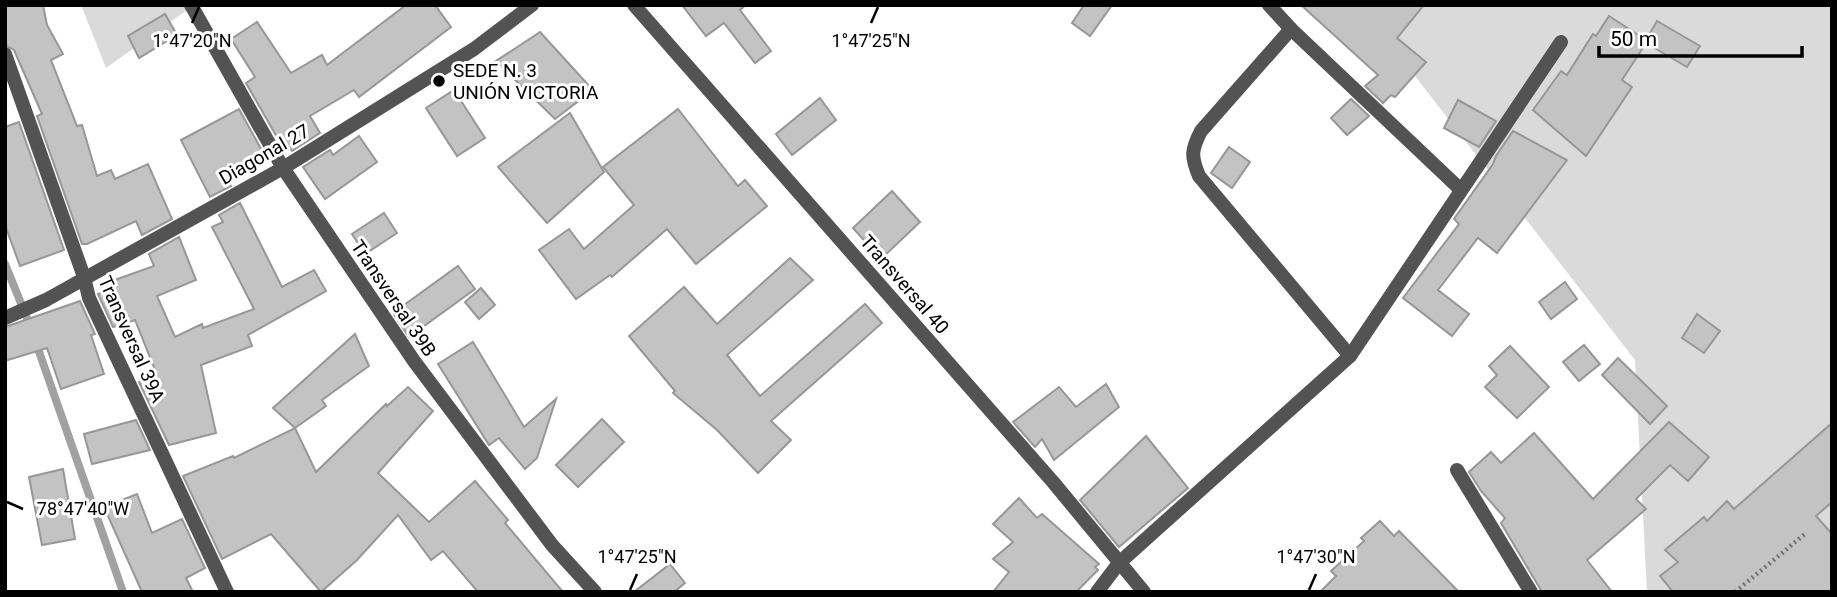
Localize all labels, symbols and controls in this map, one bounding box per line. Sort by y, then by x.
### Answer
scale bar [1599,14,1802,58]
text: 50 m [1610,27,1657,51]
text: 1°47'20"N [152,30,232,51]
text: 1°47'25"N [831,30,911,51]
place label: SEDE N. 3 UNIÓN VICTORIA [453,59,599,104]
marker: SEDE N. 3 UNIÓN VICTORIA [431,73,447,89]
street label: Diagonal 27 [215,119,313,190]
street label: Transversal 40 [855,230,954,339]
street label: Transversal 39B [346,236,441,361]
street label: Transversal 39A [93,272,170,407]
text: 78°47'40"W [37,498,129,519]
text: 1°47'25"N [597,546,677,567]
text: 1°47'30"N [1276,546,1356,567]

